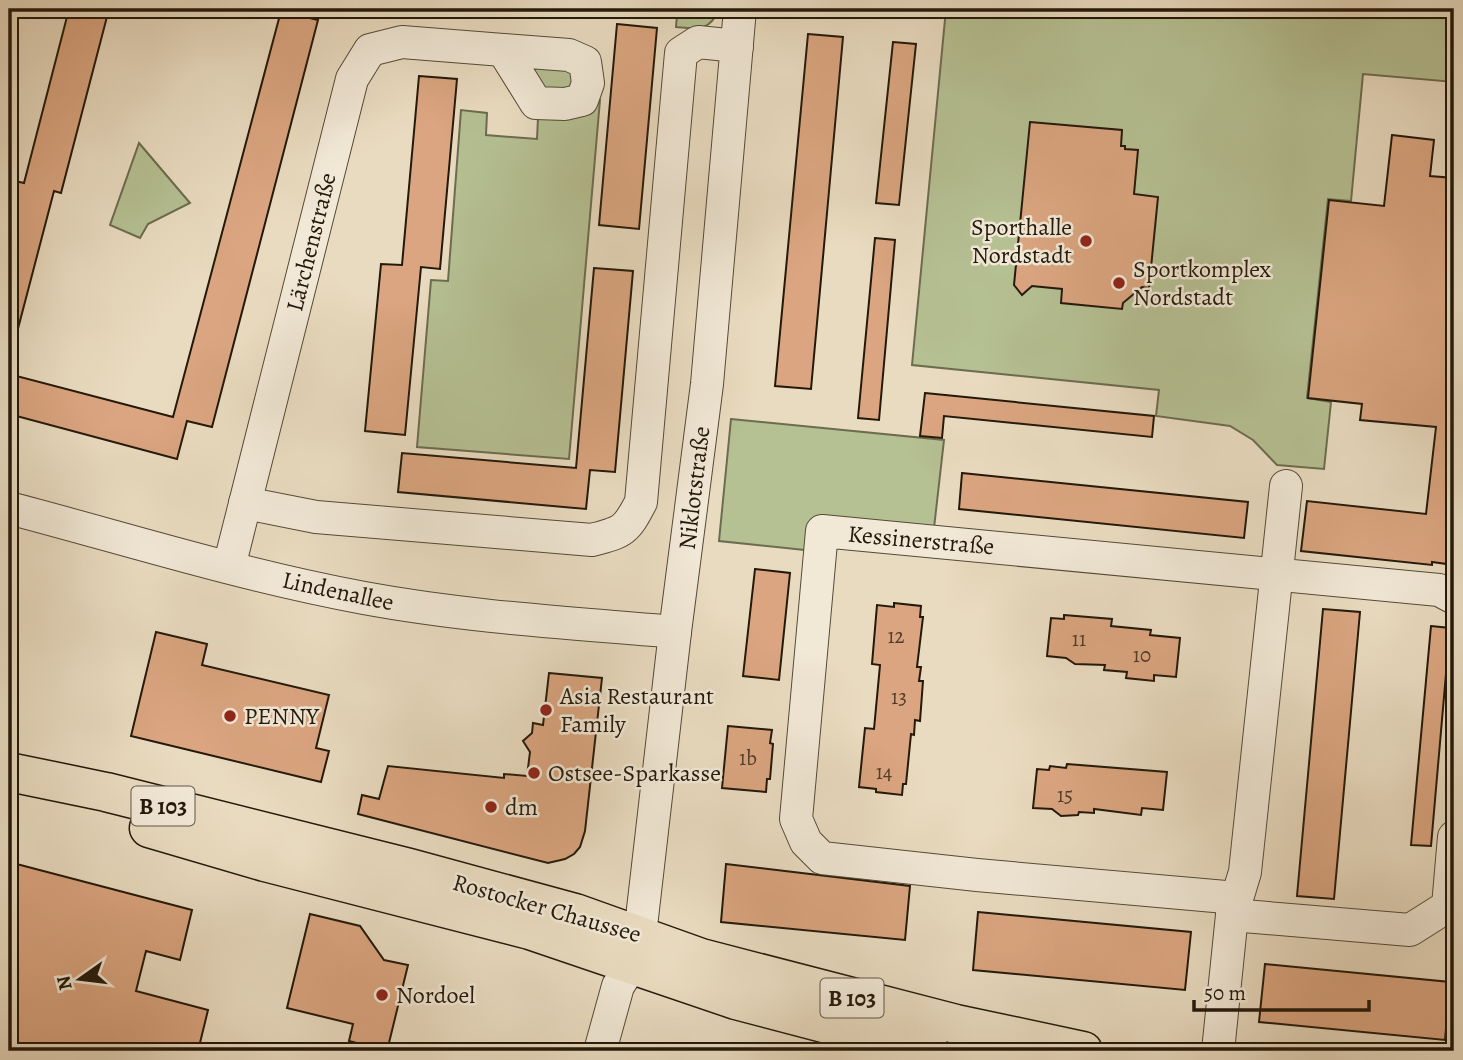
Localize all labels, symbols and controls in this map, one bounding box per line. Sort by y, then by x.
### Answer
street label: Lärchenstraße [278,169,344,315]
place label: Sporthalle Nordstadt [971,211,1072,271]
marker: Sporthalle Nordstadt [1078,233,1094,249]
place label: Sportkomplex Nordstadt [1133,253,1272,313]
marker: Sportkomplex Nordstadt [1111,275,1127,291]
street label: Niklotstraße [671,424,717,552]
street label: Kessinerstraße [846,518,996,562]
street label: Lindenallee [279,564,397,618]
house number: 12 [887,622,905,650]
house number: 11 [1072,625,1086,653]
house number: 10 [1133,641,1151,669]
place label: Asia Restaurant Family [559,680,714,740]
house number: 13 [891,683,907,711]
place label: PENNY [244,700,320,732]
marker: Asia Restaurant Family [538,702,554,718]
marker: PENNY [222,708,238,724]
house number: 1b [739,744,757,772]
place label: Ostsee-Sparkasse [548,757,721,789]
house number: 14 [876,758,892,786]
marker: Ostsee-Sparkasse [526,765,542,781]
house number: 15 [1057,781,1073,809]
road number: B 103 [132,786,194,826]
place label: dm [505,791,538,823]
marker: dm [483,799,499,815]
street label: Rostocker Chaussee [449,866,645,950]
north arrow [46,944,116,1014]
scale bar [1194,969,1368,1013]
text: N [50,973,79,993]
place label: Nordoel [396,979,475,1011]
road number: B 103 [820,979,884,1018]
text: 50 m [1204,979,1246,1007]
marker: Nordoel [374,987,390,1003]

